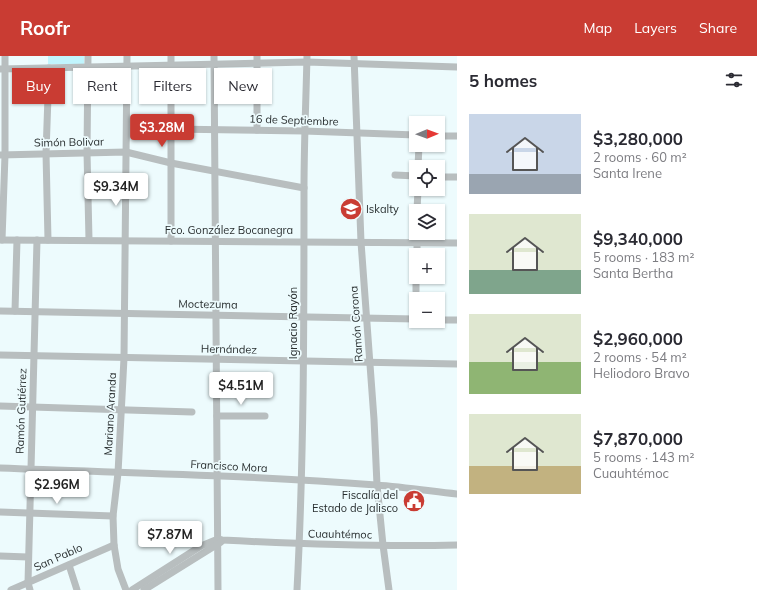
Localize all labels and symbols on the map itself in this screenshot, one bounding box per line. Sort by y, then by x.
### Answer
street label: 16 de Septiembre [249,111,339,129]
pin: $3.28M [129,114,195,148]
north arrow [409,116,445,152]
street label: Simón Bolivar [34,134,104,150]
pin: $9.34M [83,173,149,207]
school or university icon: Iskalty [338,196,364,222]
place label: Iskalty [366,202,399,216]
street label: Fco. González Bocanegra [165,223,293,237]
street label: Ramón Corona [346,286,366,362]
street label: Ignacio Rayón [286,287,300,359]
street label: Moctezuma [178,296,238,312]
street label: Hernández [201,342,257,356]
street label: Ramón Gutiérrez [13,368,30,454]
street label: Mariano Aranda [101,372,119,456]
pin: $4.51M [208,372,274,406]
street label: Francisco Mora [190,457,268,475]
pin: $2.96M [24,471,90,505]
place label: Fiscalía del Estado de Jalisco [312,488,398,515]
public building icon: Fiscalía del Estado de Jalisco [401,488,427,514]
pin: $7.87M [137,521,203,555]
street label: Cuauhtémoc [308,526,373,542]
street label: San Pablo [32,540,84,574]

